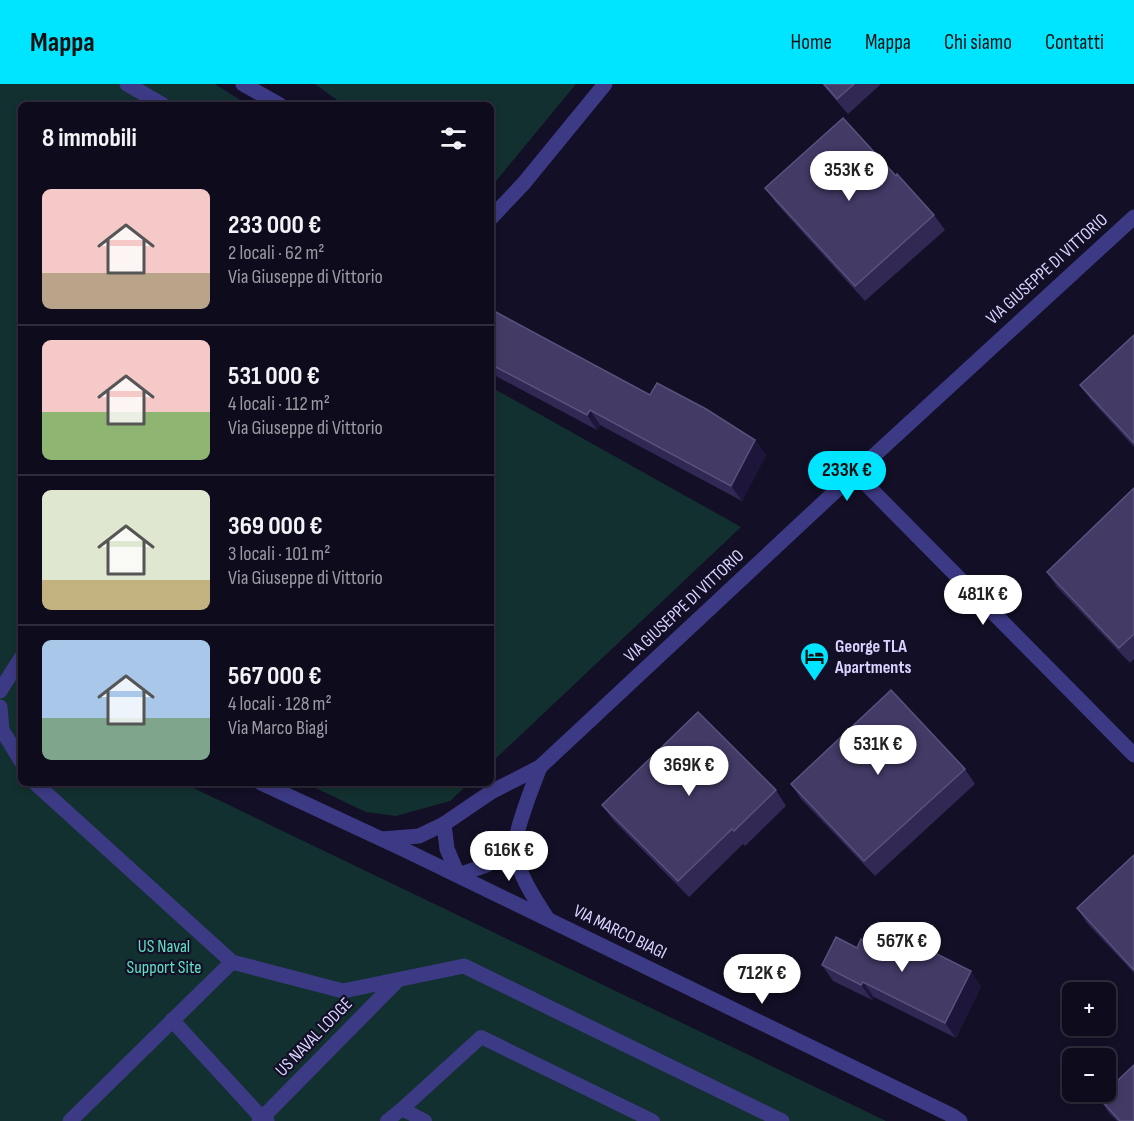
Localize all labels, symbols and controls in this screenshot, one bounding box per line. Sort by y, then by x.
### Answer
text: Mappa [30,26,95,59]
text: Home [791,30,832,55]
text: Mappa [865,30,911,55]
text: Chi siamo [944,30,1012,55]
text: Contatti [1045,30,1104,55]
icon: filters [437,122,470,155]
text: 8 immobili [42,123,137,154]
pin: 353K € [800,151,898,202]
text: 353K € [824,158,874,182]
street label: VIA GIUSEPPE DI VITTORIO [982,209,1112,329]
text: 233 000 € [228,210,321,241]
icon: home [90,213,162,285]
text: 2 locali · 62 m² [228,241,325,265]
text: Via Giuseppe di Vittorio [228,265,383,289]
text: 531 000 € [228,361,320,392]
icon: home [90,364,162,436]
text: 4 locali · 112 m² [228,392,330,416]
text: Via Giuseppe di Vittorio [228,416,383,440]
pin: 233K € [798,451,896,502]
text: 233K € [822,458,872,482]
text: 369 000 € [228,511,323,542]
icon: home [90,514,162,586]
text: 3 locali · 101 m² [228,542,330,566]
street label: VIA GIUSEPPE DI VITTORIO [620,545,748,667]
text: Via Giuseppe di Vittorio [228,566,383,590]
pin: 481K € [934,575,1032,626]
text: 481K € [958,582,1008,606]
place label: George TLA Apartments [834,636,911,678]
hotel icon: George TLA Apartments [798,640,830,682]
text: 567 000 € [228,661,322,692]
icon: home [90,664,162,736]
text: 4 locali · 128 m² [228,692,332,716]
text: Via Marco Biagi [228,716,328,740]
pin: 531K € [829,725,927,776]
text: 531K € [854,732,903,756]
pin: 369K € [640,746,738,797]
text: 369K € [664,753,714,777]
pin: 616K € [460,831,558,882]
text: 616K € [484,838,534,862]
street label: VIA MARCO BIAGI [570,900,670,964]
pin: 567K € [853,922,951,973]
text: 567K € [877,929,927,953]
park label: US Naval Support Site [127,936,201,978]
pin: 712K € [713,954,811,1005]
text: 712K € [738,961,786,985]
map controls [1062,982,1116,1102]
button: + [1062,982,1116,1036]
street label: US NAVAL LODGE [271,993,357,1081]
button: − [1062,1048,1116,1102]

